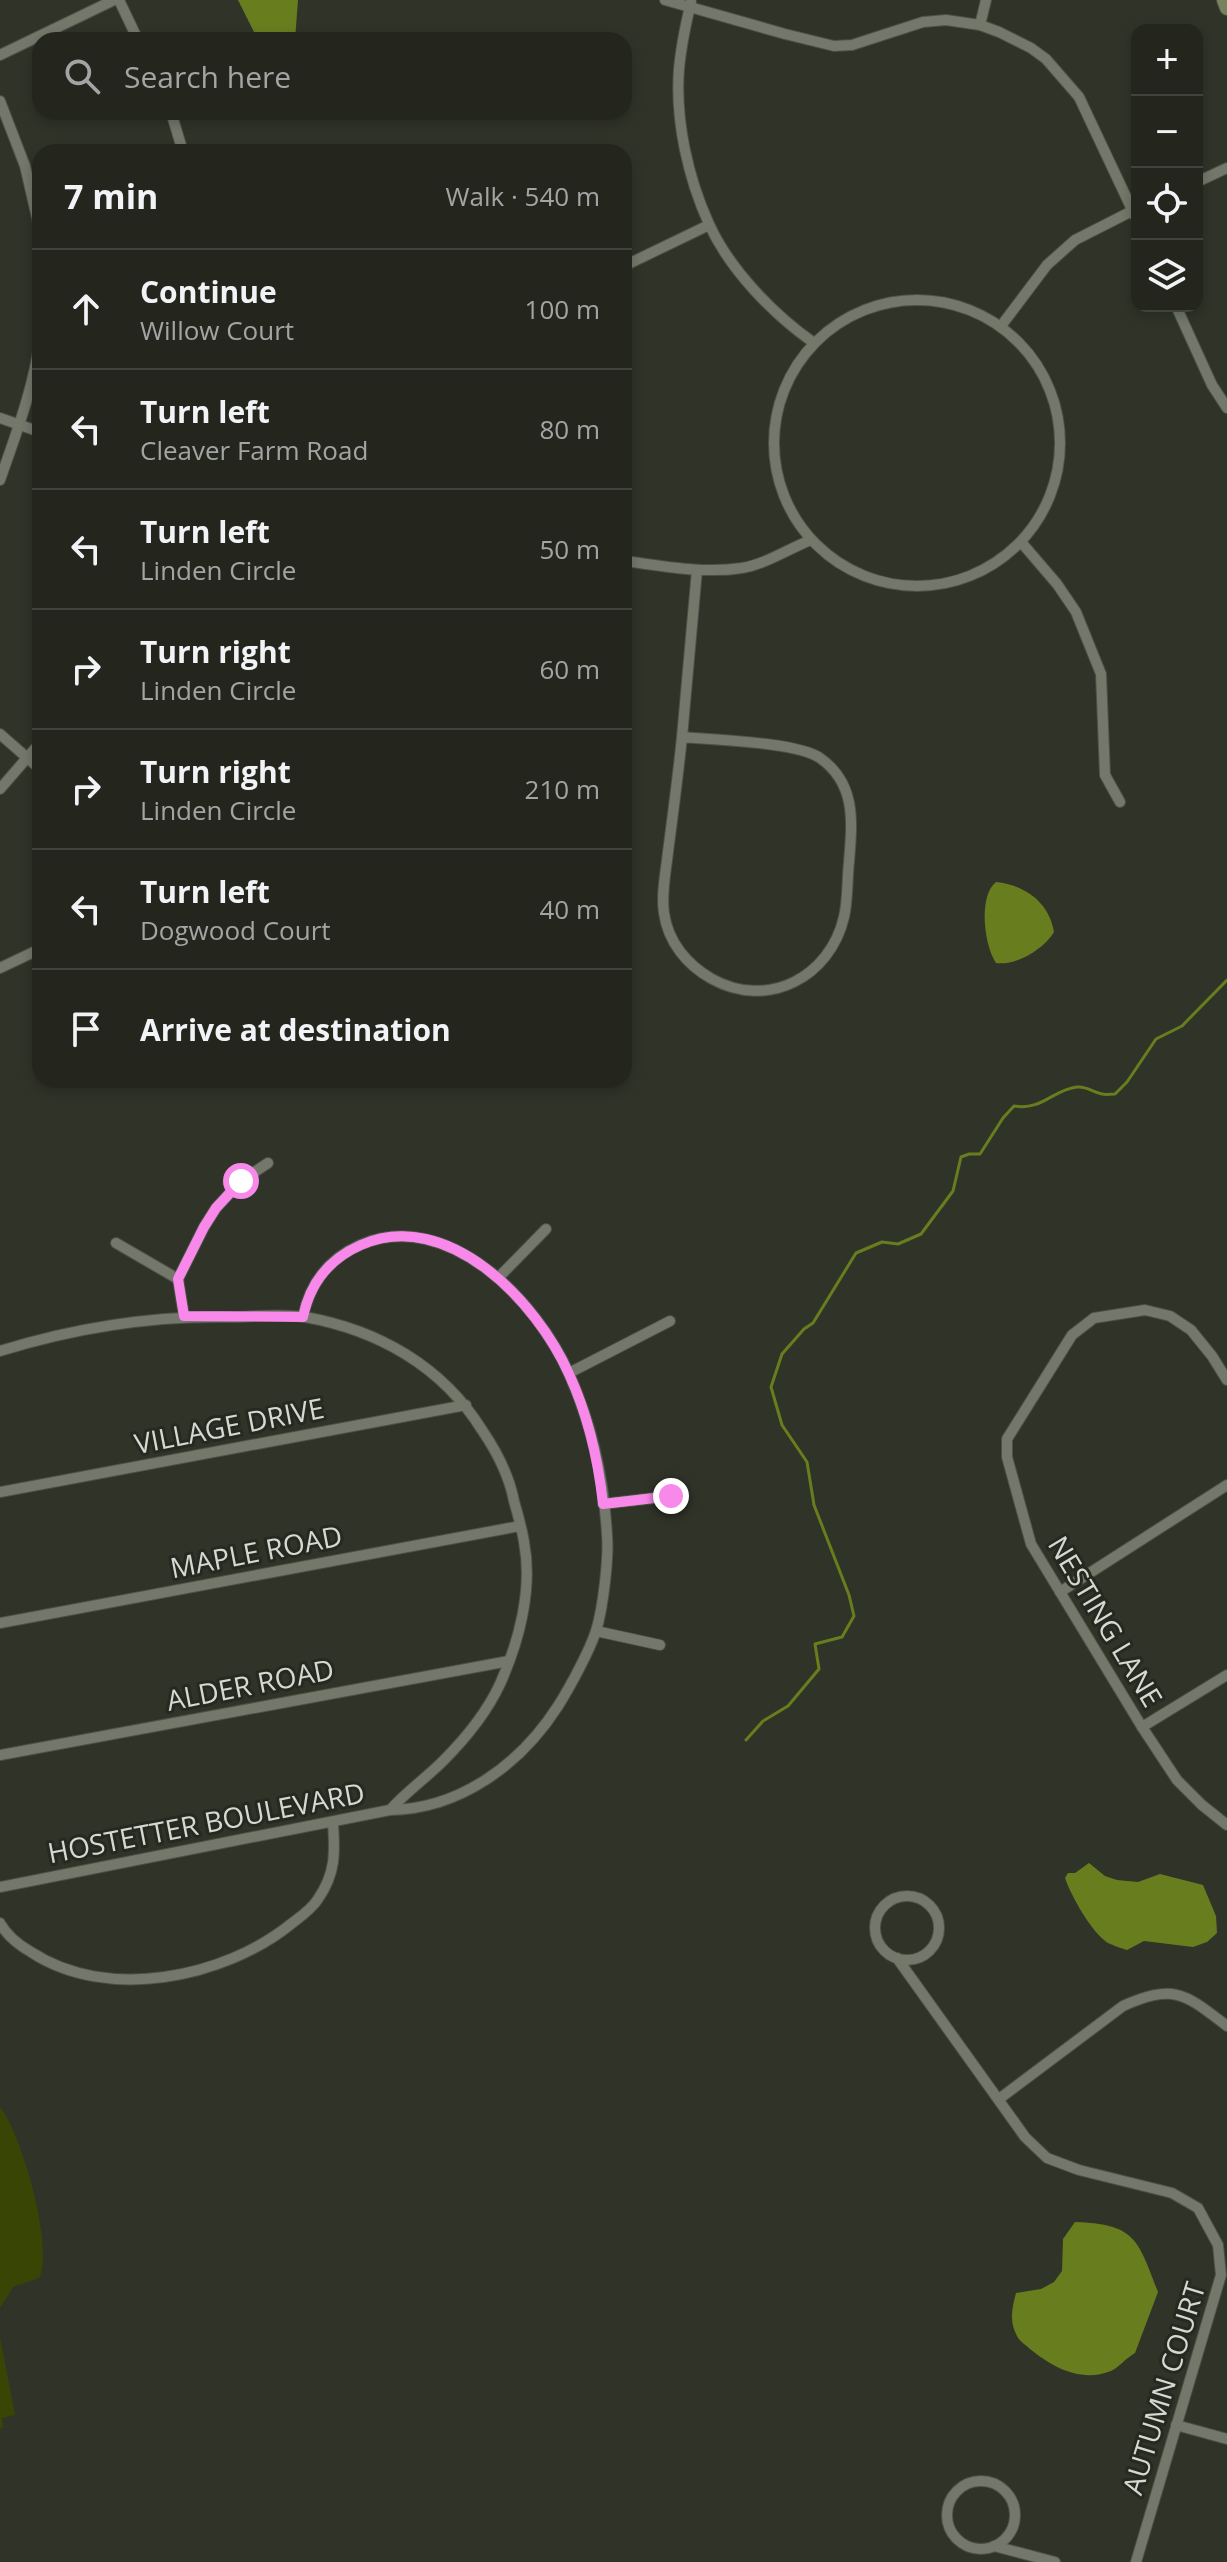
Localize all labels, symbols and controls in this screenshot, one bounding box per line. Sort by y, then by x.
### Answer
map controls [1131,24,1203,312]
button: + [1131,24,1203,96]
search box [32,32,632,120]
icon: search [60,54,104,98]
text: Search here [124,56,291,97]
button: − [1131,96,1203,168]
button: locate [1131,168,1203,240]
text: 7 min [64,173,158,219]
text: Walk · 540 m [446,178,600,214]
button: layers [1131,240,1203,312]
text: Continue [140,271,277,312]
icon: ahead [64,287,108,331]
text: 100 m [525,291,600,327]
text: Willow Court [140,312,294,348]
text: Turn left [140,391,270,432]
icon: left [64,407,108,451]
text: 80 m [539,411,600,447]
text: Cleaver Farm Road [140,432,368,468]
text: Turn left [140,511,270,552]
icon: left [64,527,108,571]
text: 50 m [539,531,600,567]
text: Linden Circle [140,552,296,588]
text: Turn right [140,631,291,672]
icon: right [64,647,108,691]
text: 60 m [539,651,600,687]
text: Linden Circle [140,672,296,708]
text: Turn right [140,751,291,792]
icon: right [64,767,108,811]
text: 210 m [525,771,600,807]
text: Linden Circle [140,792,296,828]
text: Turn left [140,871,270,912]
icon: left [64,887,108,931]
text: 40 m [539,891,600,927]
text: Dogwood Court [140,912,331,948]
icon: arrive [64,1007,108,1051]
text: Arrive at destination [140,1009,451,1050]
route start [223,1163,259,1199]
street label: VILLAGE DRIVE [131,1388,327,1462]
route end [653,1478,689,1514]
street label: MAPLE ROAD [167,1516,345,1586]
street label: NESTING LANE [1040,1529,1172,1713]
street label: ALDER ROAD [163,1649,337,1719]
street label: HOSTETTER BOULEVARD [44,1773,368,1871]
street label: AUTUMN COURT [1113,2277,1214,2499]

